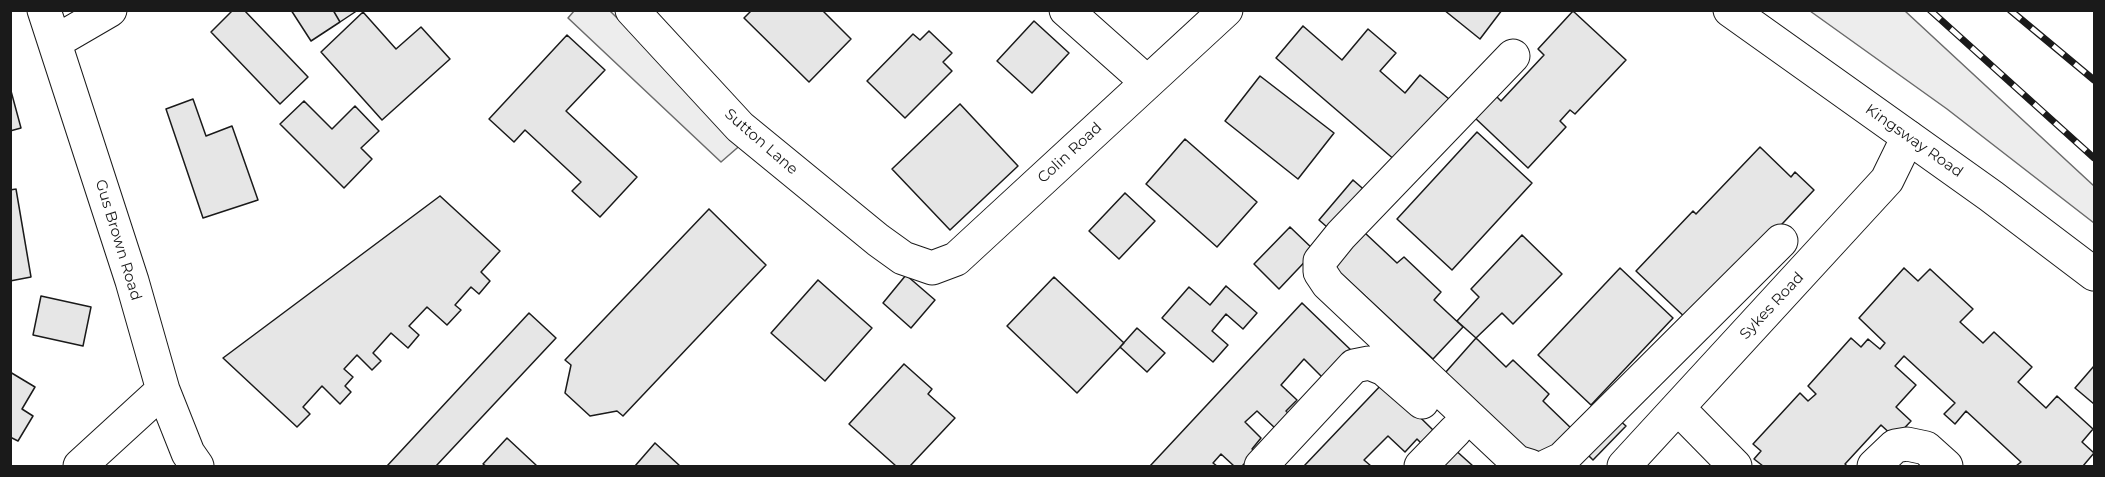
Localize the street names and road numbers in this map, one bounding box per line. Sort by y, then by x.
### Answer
street label: Kingsway Road [1862,101,1966,181]
street label: Sutton Lane [721,105,801,179]
street label: Colin Road [1034,119,1106,187]
street label: Gus Brown Road [91,177,145,303]
street label: Sykes Road [1736,269,1808,343]

